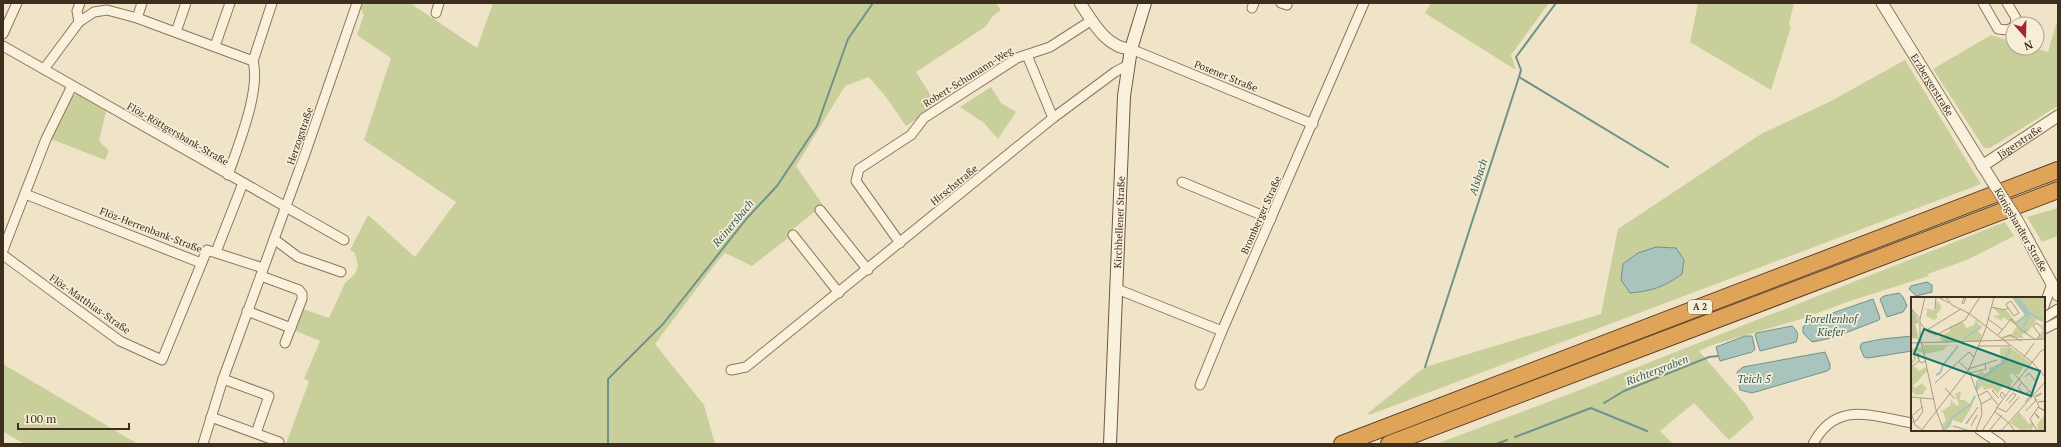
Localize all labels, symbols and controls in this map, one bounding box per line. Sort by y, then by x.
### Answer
north arrow [2005,16,2045,56]
text: N [2021,37,2035,54]
street label: Robert-Schumann-Weg [921,44,1016,110]
street label: Erzbergerstraße [1908,51,1957,118]
street label: Posener Straße [1192,57,1260,95]
street label: Flöz-Röttgersbank-Straße [125,100,231,168]
street label: Herzogstraße [284,106,316,166]
street label: Jägerstraße [1995,122,2044,161]
water label: Alsbach [1465,157,1490,198]
street label: Hirschstraße [928,162,980,208]
street label: Bromberger Straße [1238,174,1284,256]
street label: Kirchhellener Straße [1111,176,1127,269]
street label: Königshardter Straße [1992,186,2050,274]
water label: Reinersbach [709,197,757,250]
street label: Flöz-Herrenbank-Straße [98,204,204,256]
street label: Flöz-Matthias-Straße [47,271,133,337]
inset map [1911,297,2045,431]
road number: A 2 [1688,300,1712,314]
water label: Forellenhof Kiefer [1804,312,1860,339]
water label: Richtergraben [1623,352,1690,389]
water label: Teich 5 [1737,372,1772,386]
scale bar [18,405,129,431]
text: 100 m [24,411,57,426]

